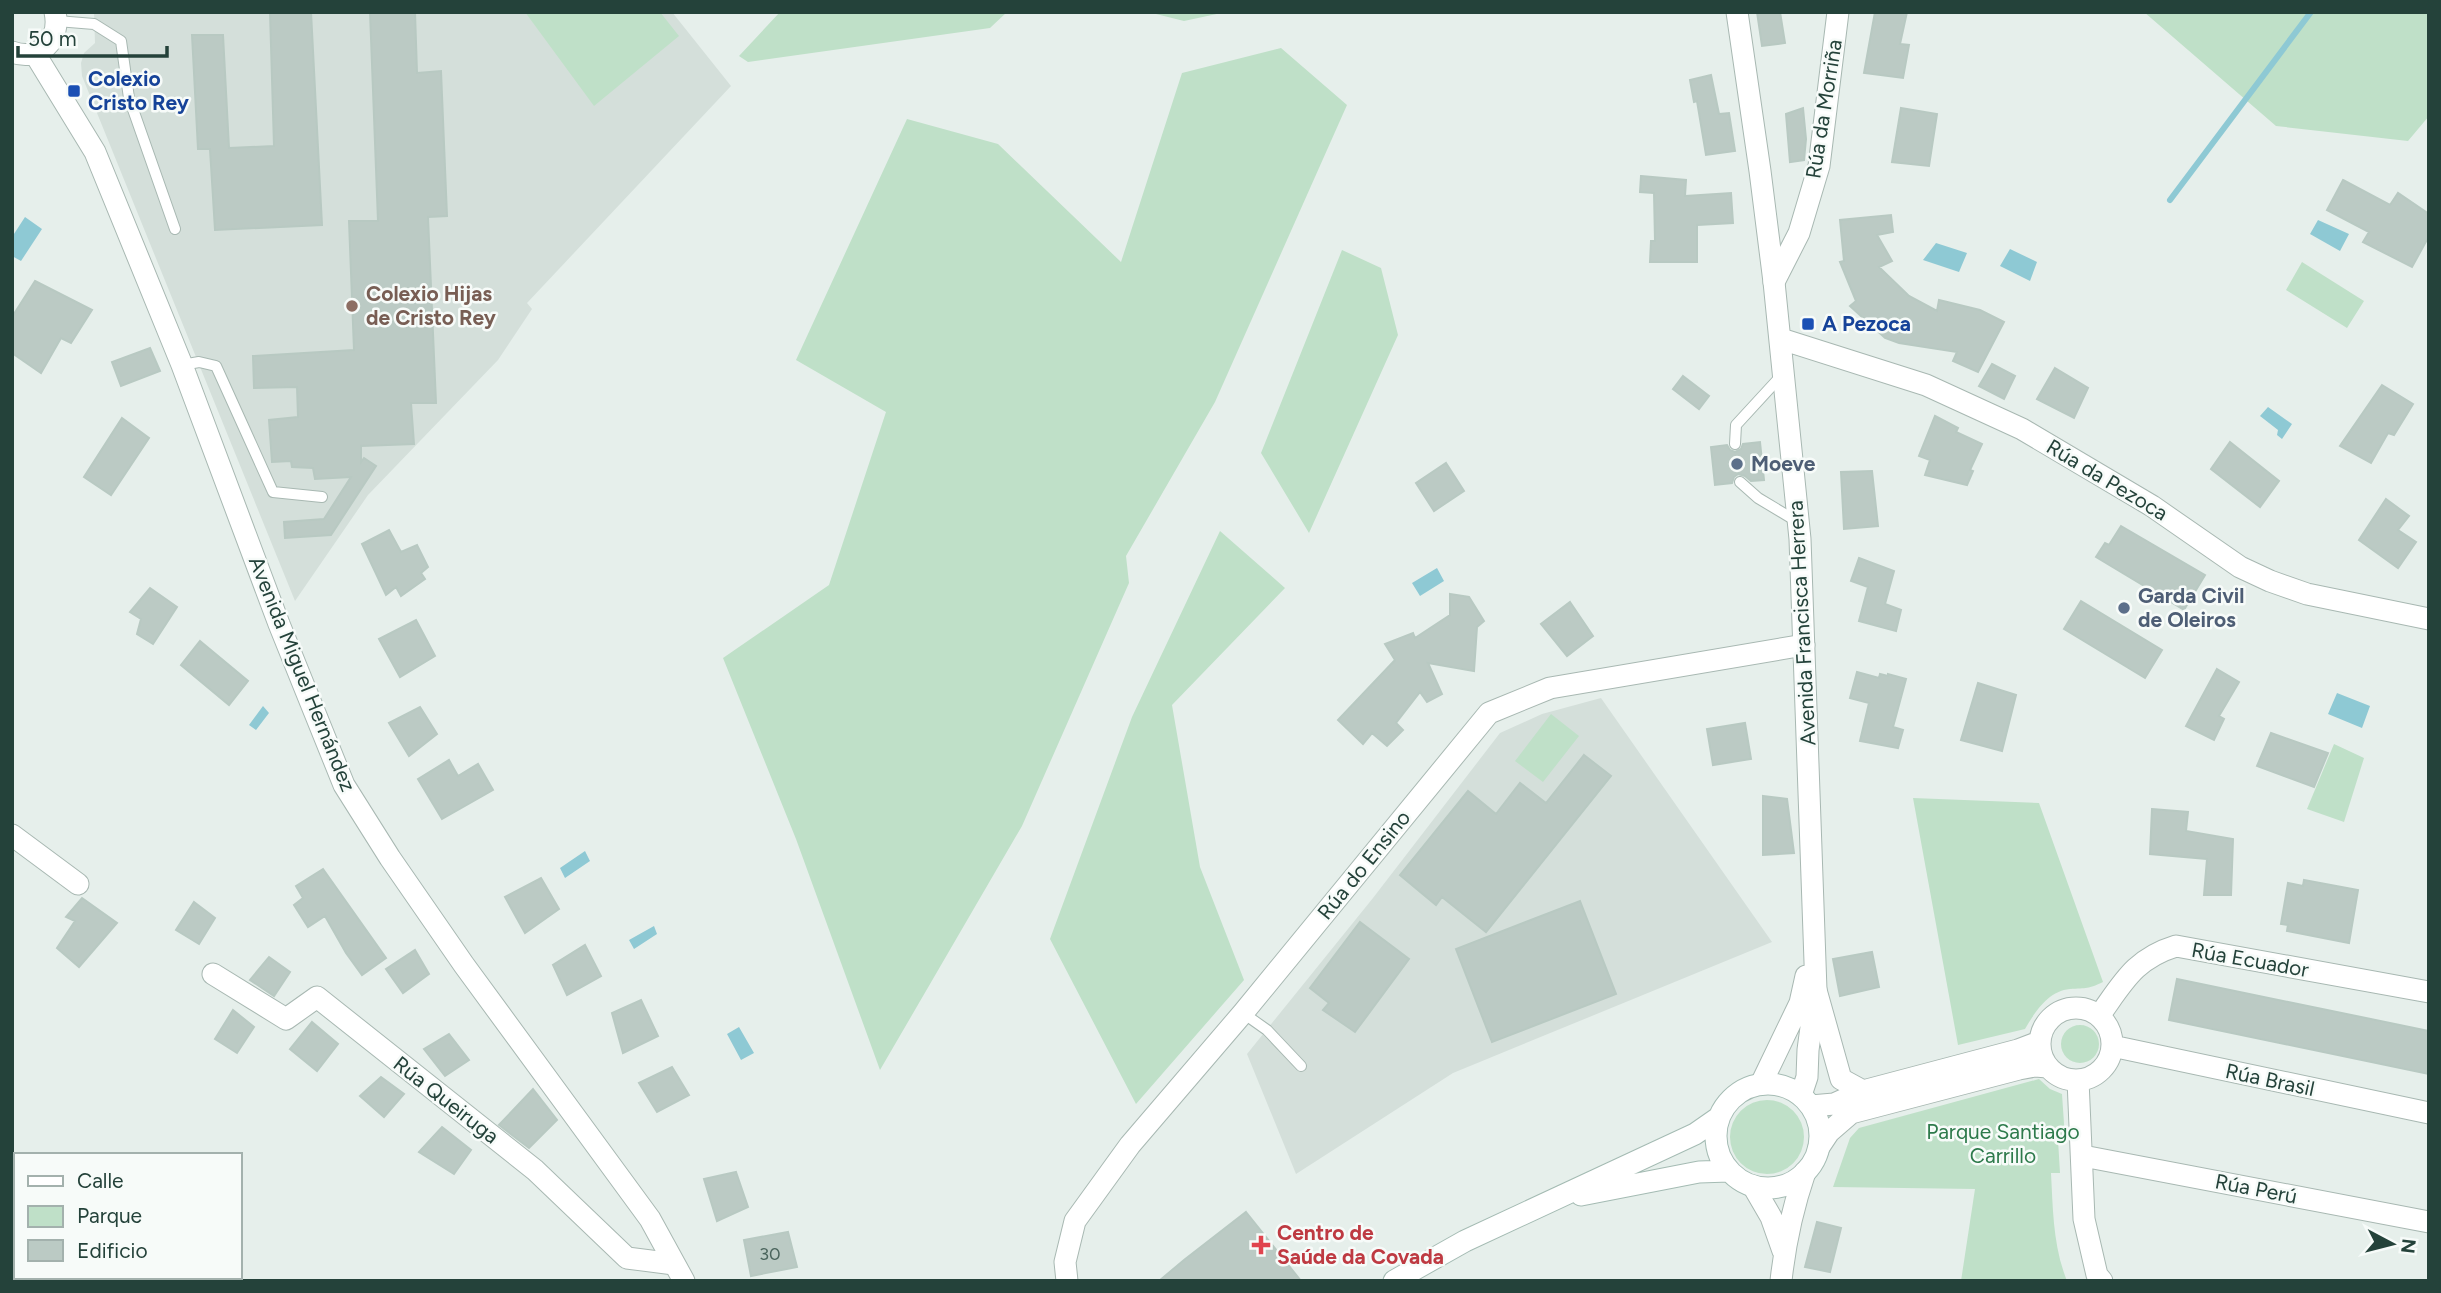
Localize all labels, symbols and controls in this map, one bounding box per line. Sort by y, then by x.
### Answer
scale bar [18,14,166,58]
text: 50 m [28,26,77,51]
street label: Rúa da Morriña [1800,38,1847,180]
place label: Colexio Cristo Rey [88,66,190,115]
marker: Colexio Cristo Rey [66,83,82,99]
place label: Colexio Hijas de Cristo Rey [366,281,497,330]
marker: Colexio Hijas de Cristo Rey [344,298,360,314]
place label: A Pezoca [1822,311,1911,336]
marker: A Pezoca [1800,316,1816,332]
street label: Rúa da Pezoca [2042,434,2172,526]
place label: Moeve [1751,451,1816,476]
marker: Moeve [1729,456,1745,472]
street label: Avenida Francisca Herrera [1783,500,1820,746]
street label: Avenida Miguel Hernández [244,553,361,795]
place label: Garda Civil de Oleiros [2138,583,2245,632]
marker: Garda Civil de Oleiros [2116,600,2132,616]
street label: Rúa do Ensino [1312,805,1415,924]
street label: Rúa Ecuador [2190,937,2311,982]
street label: Rúa Queiruga [389,1051,504,1149]
street label: Rúa Brasil [2223,1058,2317,1101]
park label: Parque Santiago Carrillo [1926,1119,2080,1168]
legend [14,1153,242,1279]
text: Calle [77,1168,124,1193]
street label: Rúa Perú [2213,1168,2299,1209]
text: Parque [77,1203,142,1228]
north arrow [2357,1209,2427,1279]
place label: Centro de Saúde da Covada [1277,1220,1444,1269]
marker: Centro de Saúde da Covada [1251,1235,1271,1255]
text: N [2396,1237,2421,1255]
text: Edificio [77,1238,148,1263]
house number: 30 [759,1243,781,1265]

